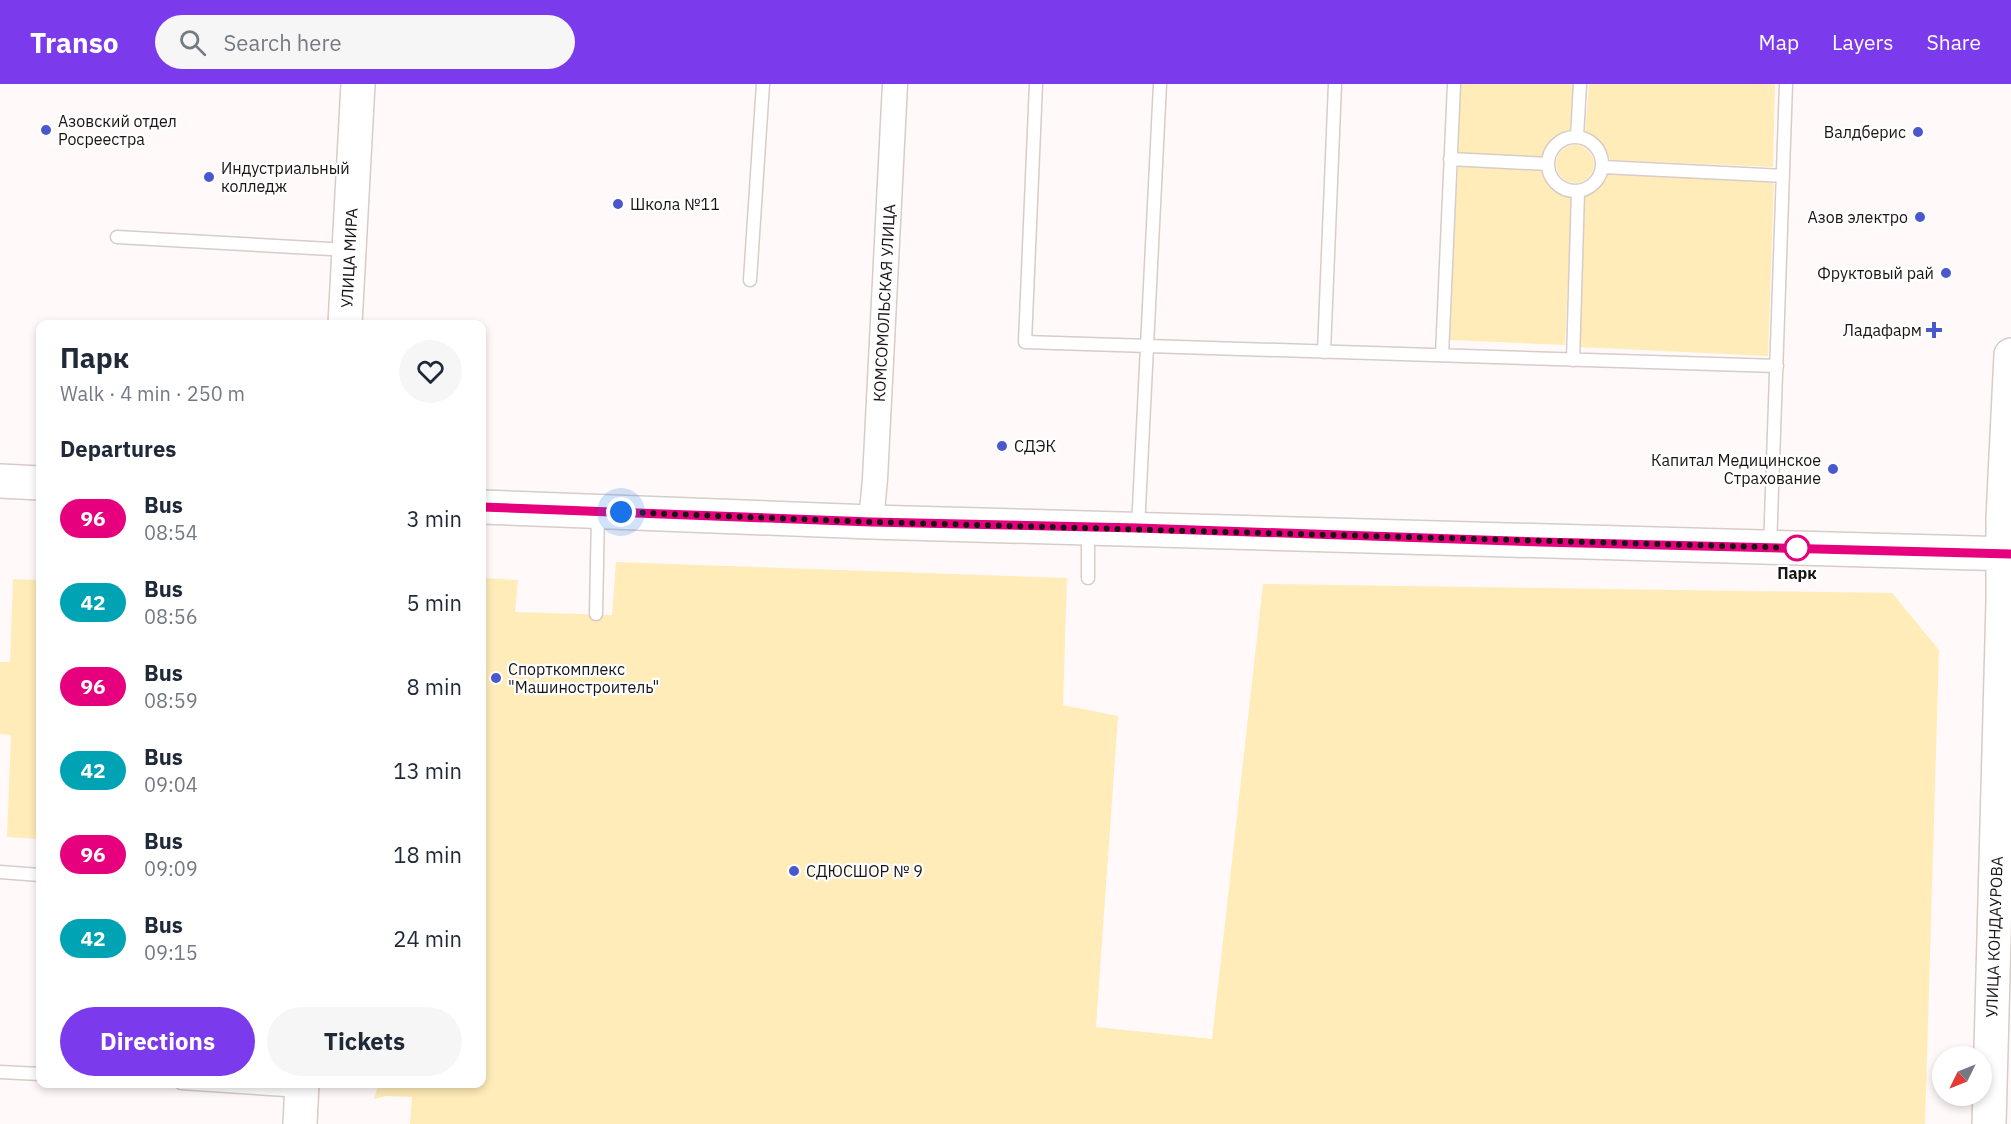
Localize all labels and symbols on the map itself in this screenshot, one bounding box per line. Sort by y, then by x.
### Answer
place label: Азовский отдел Росреестра [58,111,177,149]
place label: Валдберис [1824,122,1906,142]
marker: Азовский отдел Росреестра [39,123,53,137]
marker: Валдберис [1911,125,1925,139]
place label: Индустриальный колледж [221,158,350,196]
marker: Индустриальный колледж [202,170,216,184]
place label: Школа №11 [630,194,720,214]
marker: Школа №11 [611,197,625,211]
street label: КОМСОМОЛЬСКАЯ УЛИЦА [869,203,899,403]
street label: УЛИЦА МИРА [336,207,362,309]
place label: Азов электро [1808,207,1908,227]
marker: Азов электро [1913,210,1927,224]
place label: Фруктовый рай [1817,263,1934,283]
marker: Фруктовый рай [1939,266,1953,280]
place label: Ладафарм [1843,320,1922,340]
marker: Ладафарм [1927,323,1941,337]
place label: СДЭК [1014,436,1056,456]
marker: СДЭК [995,439,1009,453]
place label: Капитал Медицинское Страхование [1651,450,1821,488]
marker: Капитал Медицинское Страхование [1826,462,1840,476]
your location [606,497,636,527]
marker: Парк [1784,535,1810,561]
place label: Парк [1777,563,1817,583]
place label: Спорткомплекс "Машиностроитель" [508,659,659,697]
marker: Спорткомплекс "Машиностроитель" [489,671,503,685]
street label: УЛИЦА КОНДАУРОВА [1981,856,2007,1018]
place label: СДЮСШОР № 9 [806,861,923,881]
marker: СДЮСШОР № 9 [787,864,801,878]
north arrow [1932,1046,1992,1106]

